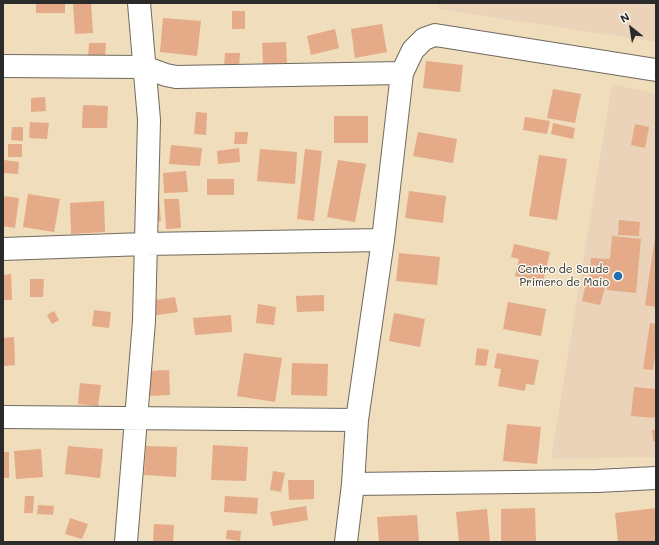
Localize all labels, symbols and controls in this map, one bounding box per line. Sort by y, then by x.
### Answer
north arrow [611,8,651,48]
text: N [617,9,632,26]
place label: Centro de Saude Primero de Maio [518,263,609,289]
marker: Centro de Saude Primero de Maio [612,270,624,282]

